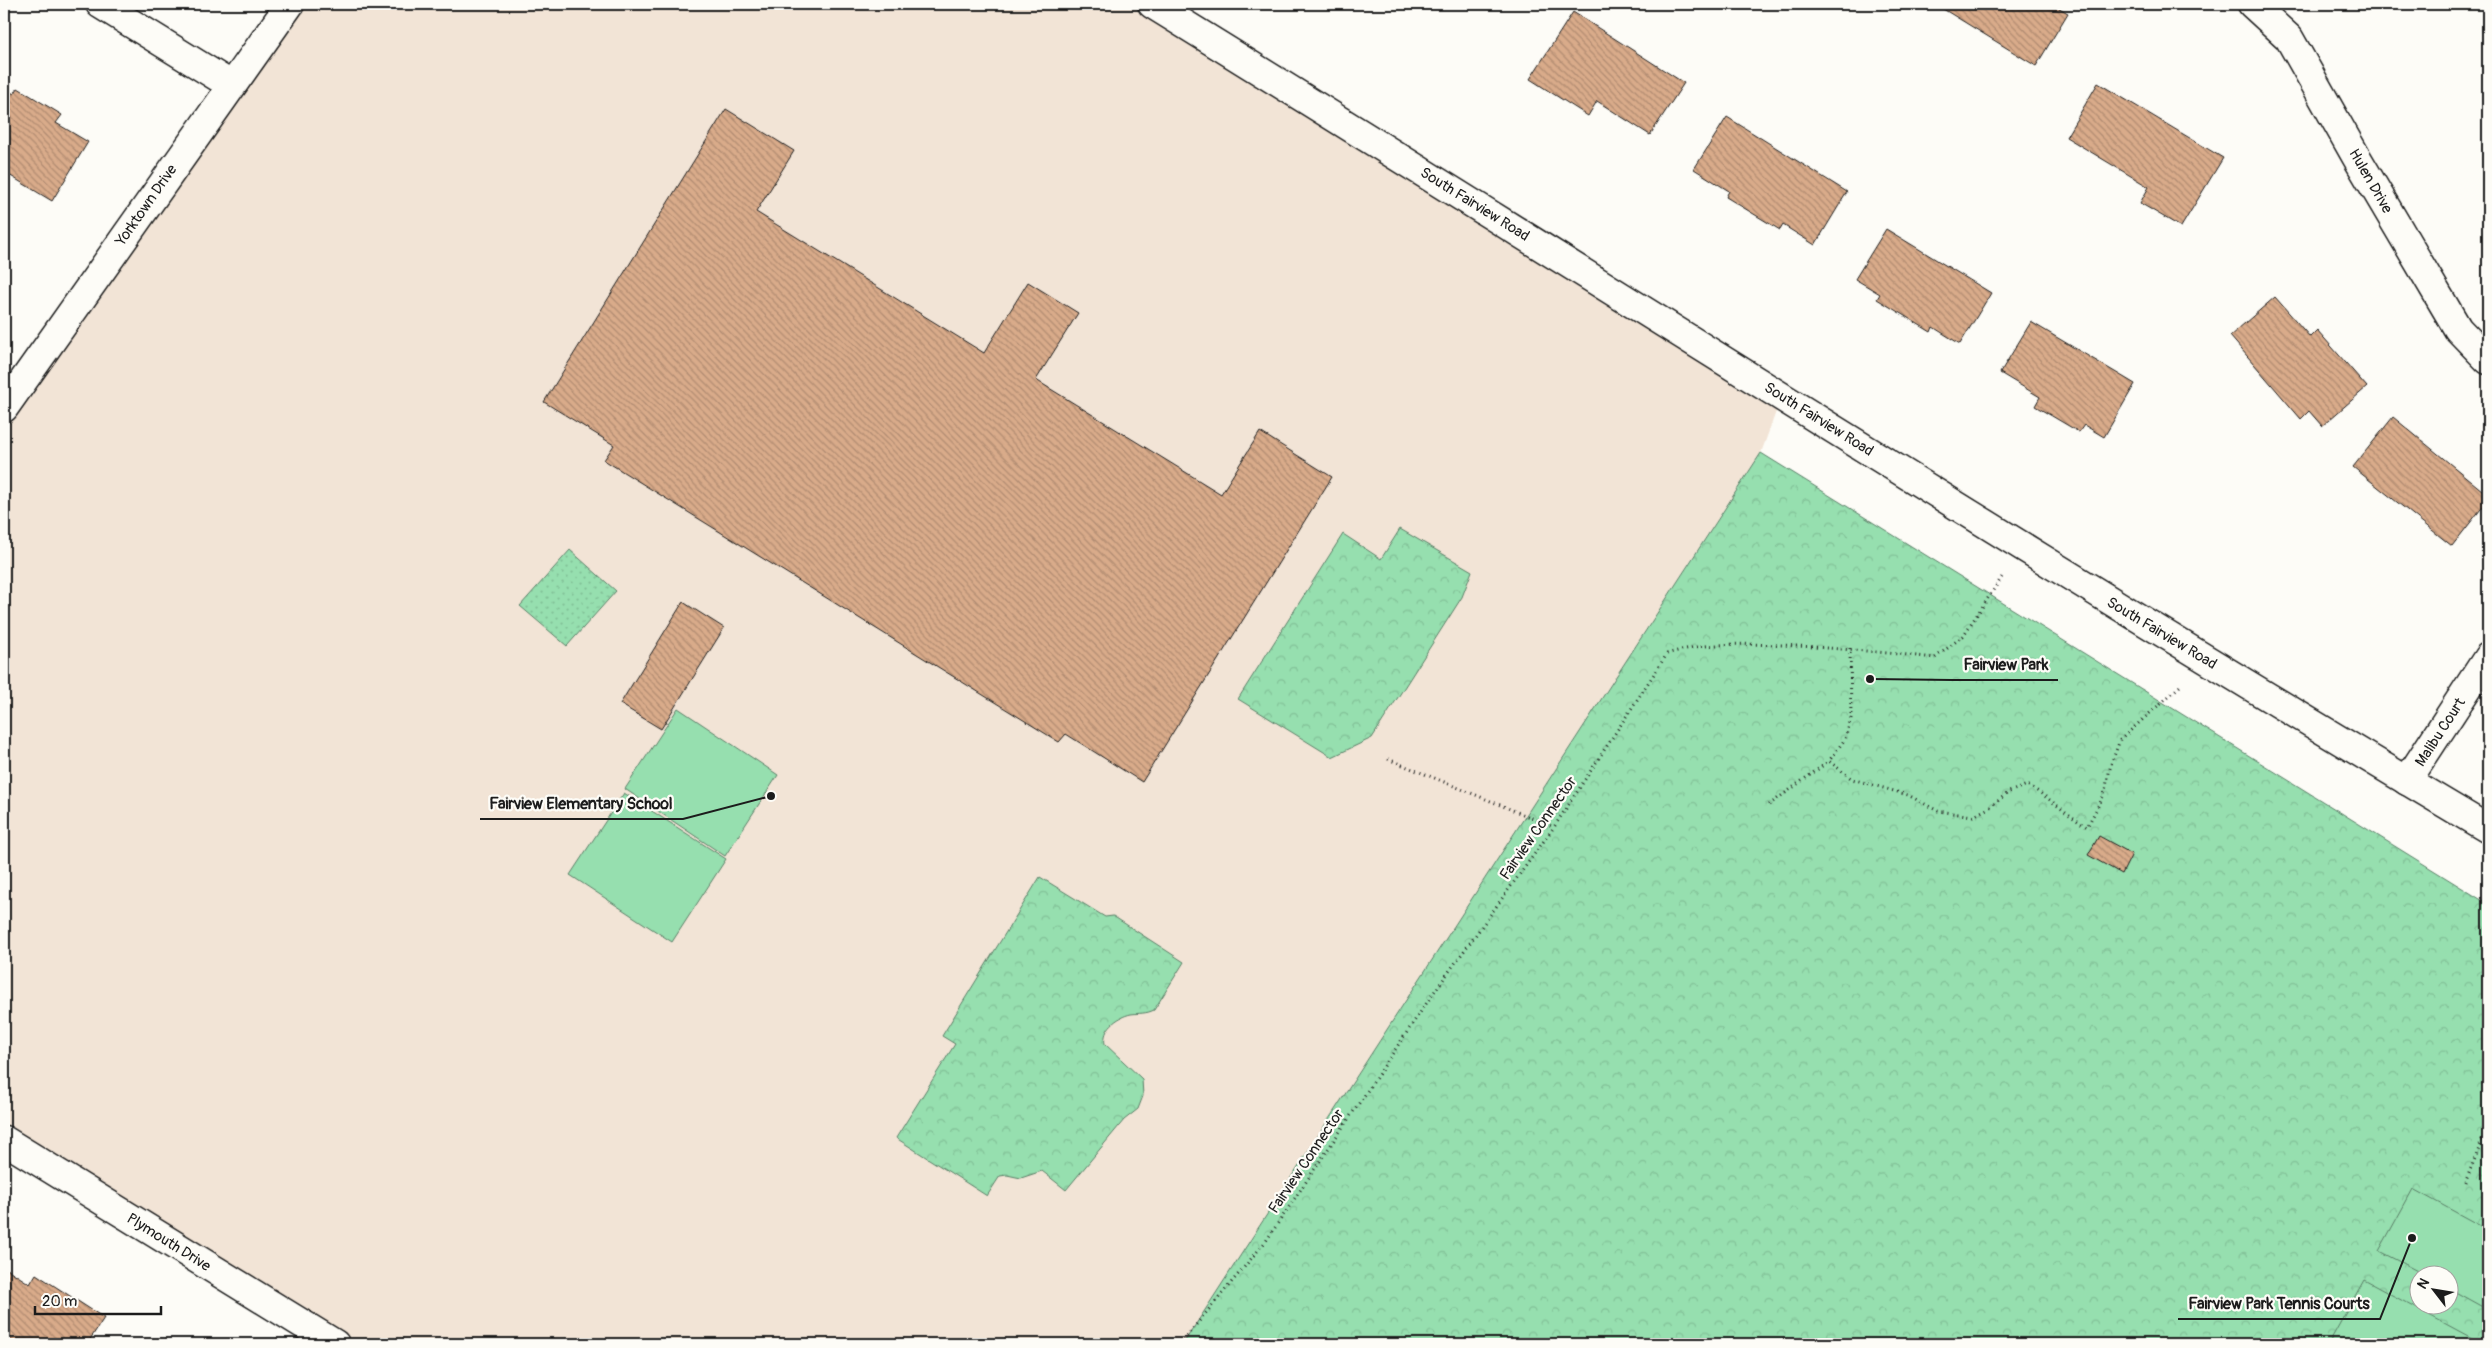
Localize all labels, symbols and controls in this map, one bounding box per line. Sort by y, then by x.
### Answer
street label: Hulen Drive [2344,146,2397,217]
street label: Yorktown Drive [111,160,182,250]
street label: South Fairview Road [1417,163,1533,246]
street label: South Fairview Road [1761,378,1877,461]
street label: South Fairview Road [2103,593,2220,674]
callout: Fairview Park [1953,649,2058,680]
text: Fairview Park [1964,655,2049,675]
street label: Malibu Court [2411,693,2470,770]
street label: Fairview Connector [1496,772,1582,884]
callout: Fairview Elementary School [480,788,683,819]
text: Fairview Elementary School [489,794,673,814]
street label: Fairview Connector [1264,1105,1349,1217]
street label: Plymouth Drive [123,1209,215,1276]
north arrow [2410,1266,2460,1316]
text: N [2414,1275,2433,1292]
scale bar [35,1283,161,1315]
callout: Fairview Park Tennis Courts [2178,1288,2380,1319]
text: 20 m [42,1292,77,1311]
text: Fairview Park Tennis Courts [2188,1294,2370,1314]

